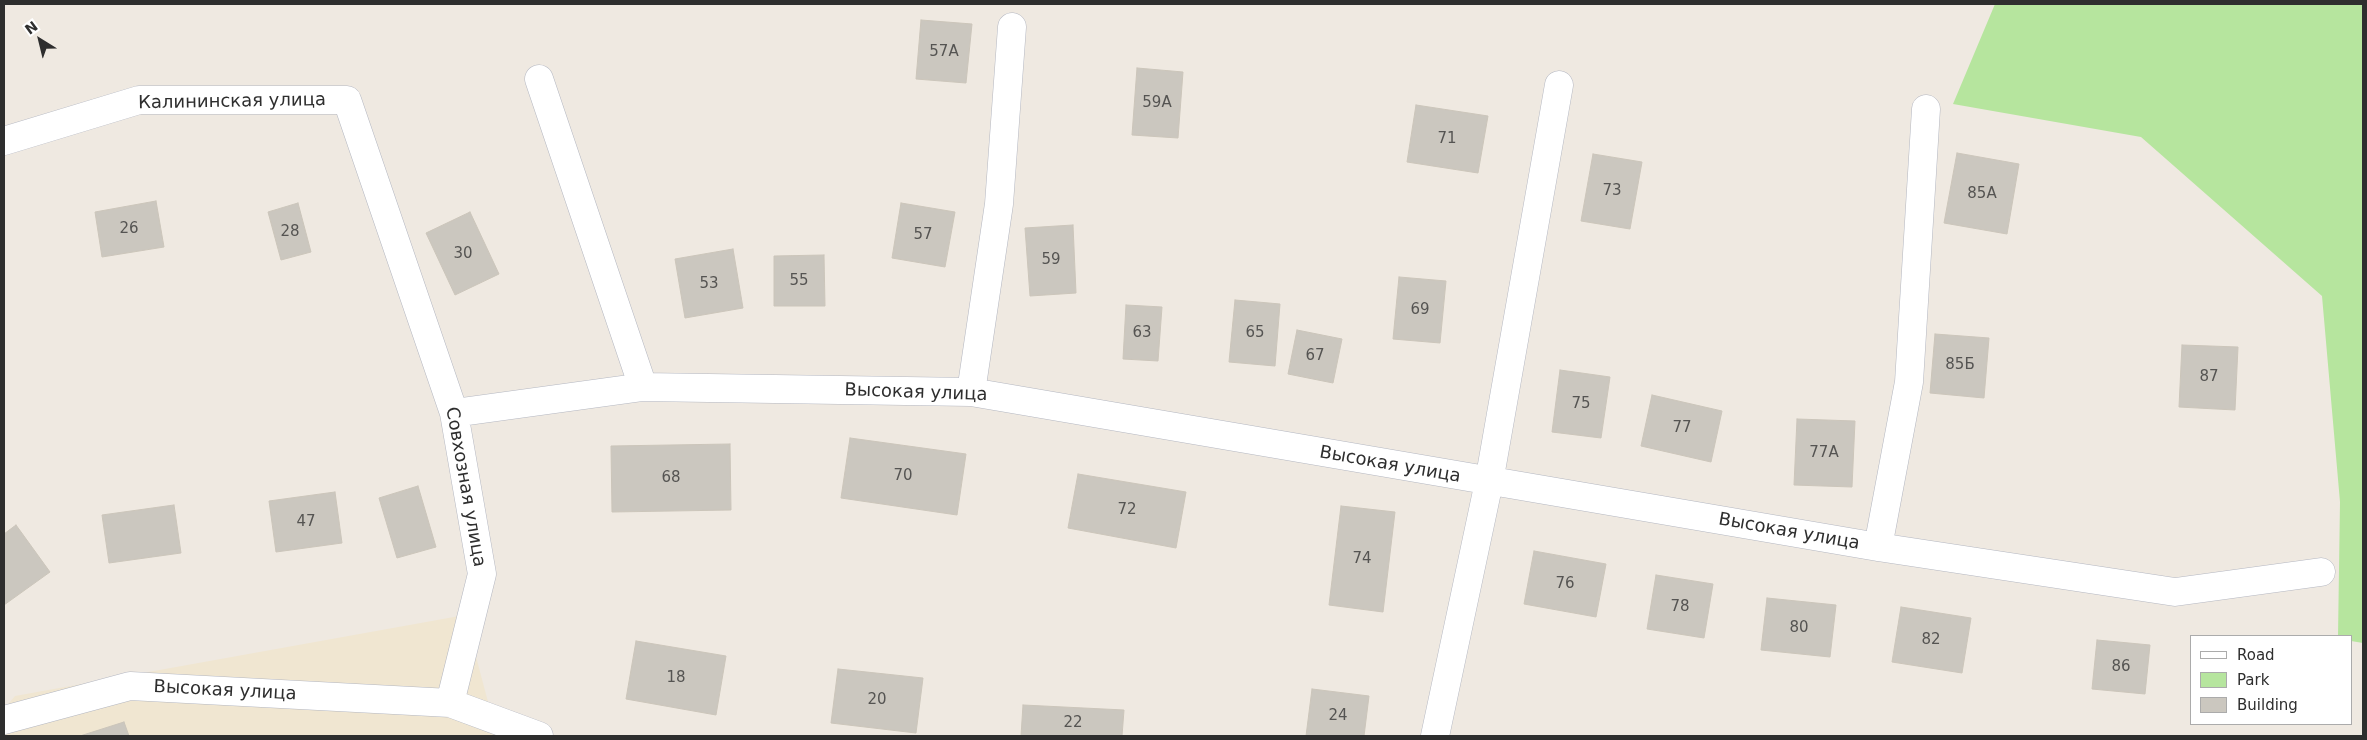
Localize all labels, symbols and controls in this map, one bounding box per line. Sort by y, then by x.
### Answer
north arrow [15,15,65,65]
text: N [22,18,41,38]
house number: 57А [929,43,959,61]
street label: Калининская улица [138,90,326,114]
house number: 59А [1142,94,1172,112]
house number: 71 [1437,130,1457,148]
house number: 73 [1602,182,1622,200]
house number: 85А [1967,185,1997,203]
house number: 26 [119,220,139,238]
house number: 28 [280,223,300,241]
house number: 57 [913,226,933,244]
house number: 30 [453,245,473,263]
house number: 59 [1041,251,1061,269]
house number: 55 [789,272,809,290]
house number: 53 [699,275,719,293]
house number: 69 [1410,301,1430,319]
house number: 63 [1132,324,1152,342]
house number: 65 [1245,324,1265,342]
house number: 67 [1305,347,1325,365]
house number: 85Б [1945,356,1975,374]
house number: 87 [2199,368,2219,386]
street label: Высокая улица [844,380,988,406]
house number: 75 [1571,395,1591,413]
street label: Совхозная улица [440,405,490,569]
house number: 77 [1672,419,1692,437]
street label: Высокая улица [1318,442,1462,488]
house number: 77А [1809,444,1839,462]
house number: 70 [893,467,913,485]
house number: 68 [661,469,681,487]
house number: 72 [1117,501,1137,519]
street label: Высокая улица [1717,509,1861,555]
house number: 47 [296,513,316,531]
house number: 74 [1352,550,1372,568]
house number: 76 [1555,575,1575,593]
house number: 78 [1670,598,1690,616]
house number: 80 [1789,619,1809,637]
house number: 82 [1921,631,1941,649]
legend [2190,635,2352,725]
text: Road [2237,646,2275,664]
house number: 86 [2111,658,2131,676]
house number: 18 [666,669,686,687]
text: Park [2237,671,2269,689]
street label: Высокая улица [153,676,297,706]
house number: 20 [867,691,887,709]
text: Building [2237,696,2298,714]
house number: 24 [1328,707,1348,725]
house number: 22 [1063,714,1083,732]

